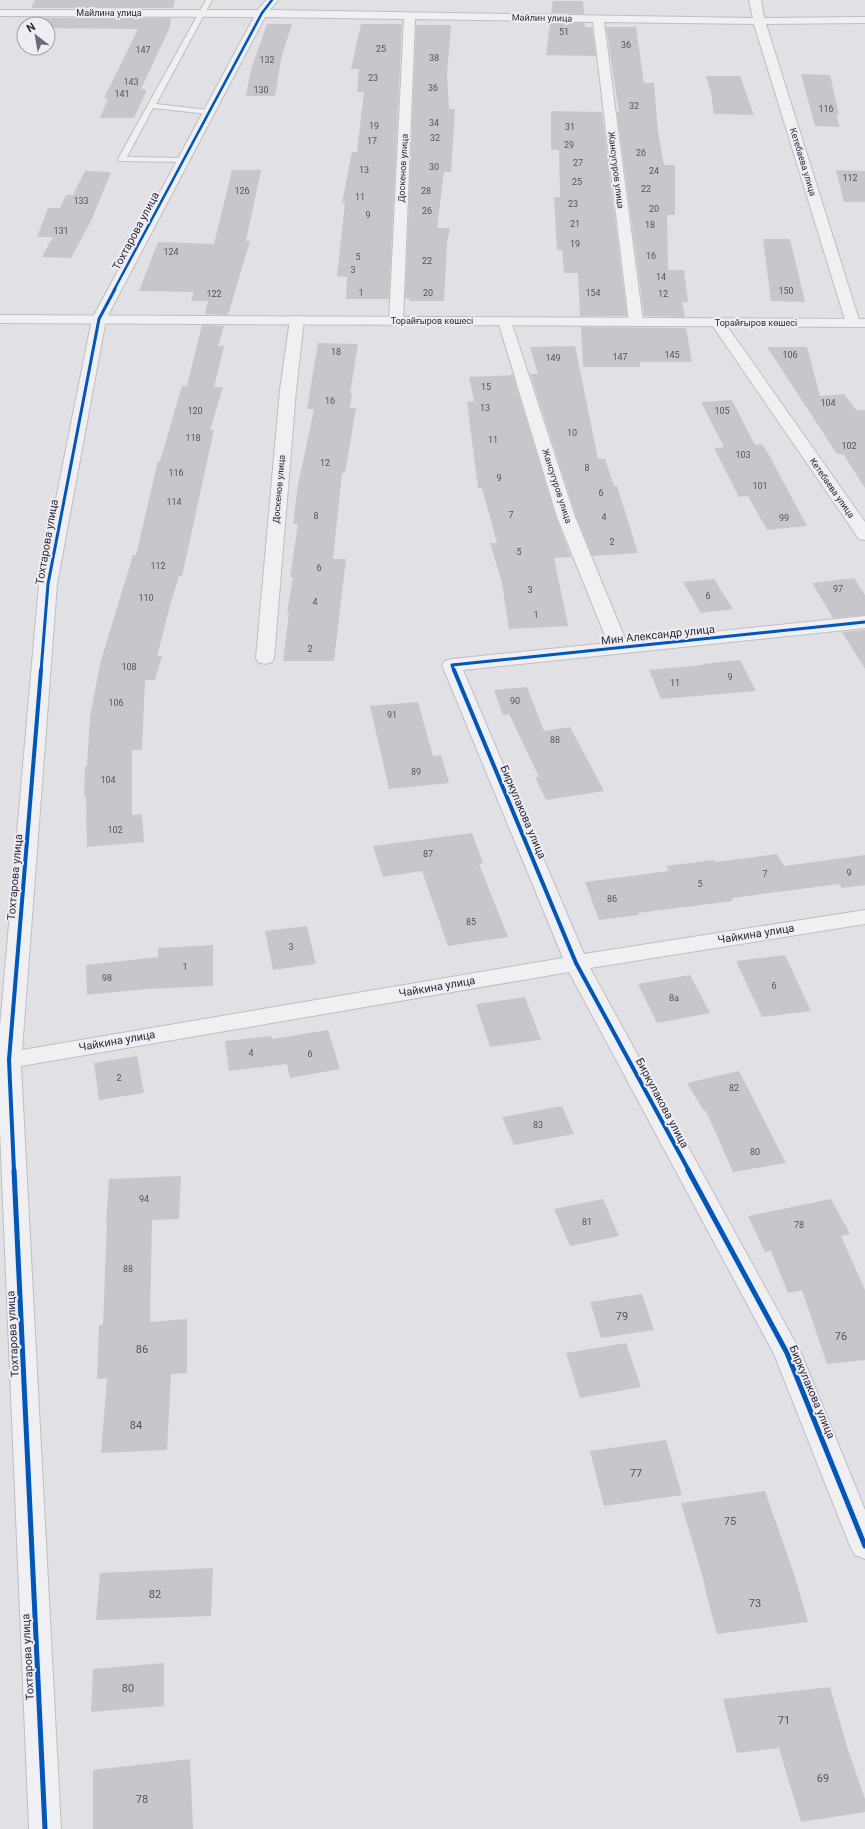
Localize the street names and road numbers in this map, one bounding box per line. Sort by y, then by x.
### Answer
street label: Майлина улица [76,8,142,18]
street label: Майлин улица [512,12,572,24]
street label: Кетебаева улица [788,127,818,197]
street label: Жансугуров улица [606,131,626,209]
street label: Доскенов улица [396,133,410,203]
street label: Тохтарова улица [110,190,162,272]
street label: Торайғыров көшесі [391,316,473,326]
street label: Торайғыров көшесі [715,318,797,328]
street label: Жансугуров улица [540,448,574,525]
street label: Доскенов улица [271,454,287,524]
street label: Кетебаева улица [808,456,856,520]
street label: Тохтарова улица [33,498,61,586]
street label: Мин Александр улица [601,623,715,647]
street label: Биркулакова улица [497,763,549,861]
street label: Тохтарова улица [5,833,25,921]
street label: Чайкина улица [717,922,795,946]
street label: Чайкина улица [398,974,476,1000]
street label: Чайкина улица [78,1028,156,1054]
street label: Биркулакова улица [633,1056,691,1150]
street label: Тохтарова улица [4,1290,22,1378]
street label: Биркулакова улица [786,1343,838,1441]
street label: Тохтарова улица [19,1613,37,1701]

